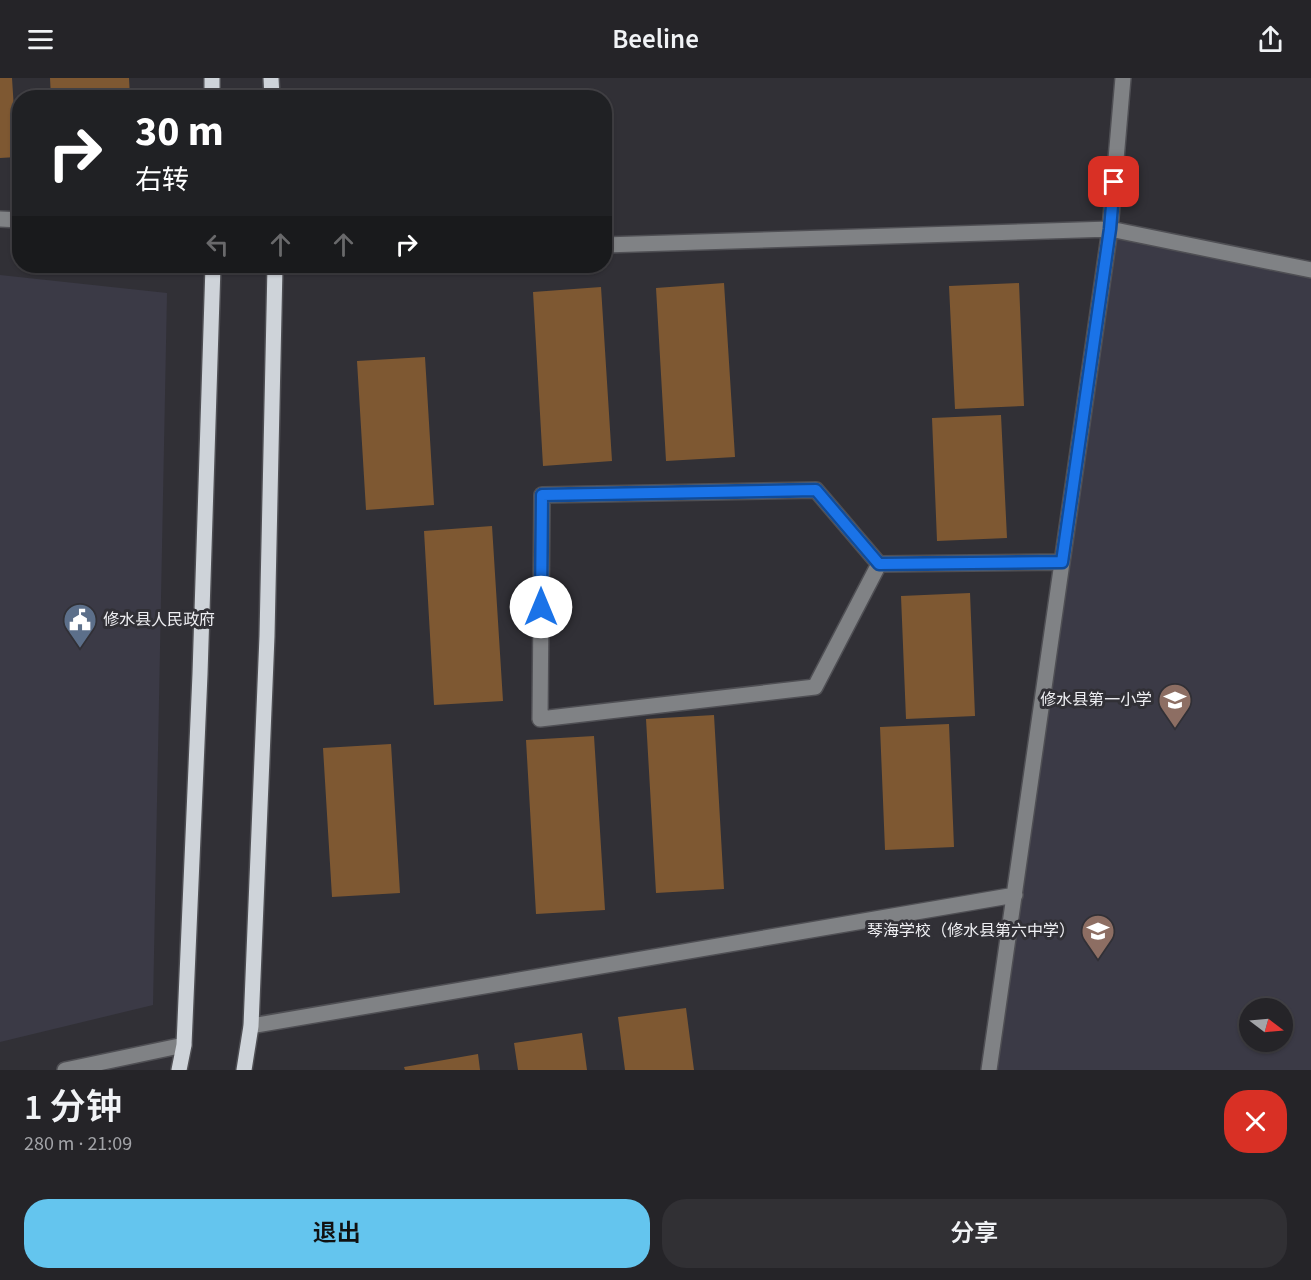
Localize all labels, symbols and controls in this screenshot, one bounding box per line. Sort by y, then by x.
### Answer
text: Beeline [612,20,699,59]
icon: menu [24,23,57,56]
icon: share [1254,23,1287,56]
text: 30 m [135,102,224,162]
icon: right [36,114,114,192]
pin [1088,156,1139,207]
text: 右转 [135,161,189,200]
icon: arrive [1097,165,1130,198]
icon: left [201,228,234,261]
icon: ahead [264,228,297,261]
icon: ahead [327,228,360,261]
icon: right [390,228,423,261]
position arrow [509,575,573,639]
public building icon: 修水县人民政府 [62,602,98,649]
place label: 修水县人民政府 [103,609,215,631]
school or university icon: 修水县第一小学 [1157,682,1193,729]
place label: 修水县第一小学 [1040,689,1152,711]
school or university icon: 琴海学校（修水县第六中学） [1080,913,1116,960]
place label: 琴海学校（修水县第六中学） [867,920,1075,942]
north arrow [1239,998,1293,1052]
map controls [1239,998,1293,1052]
text: 1 分钟 [24,1082,122,1133]
button: close [1224,1090,1287,1153]
text: 280 m · 21:09 [24,1130,132,1158]
button: 退出 [24,1199,650,1268]
button: 分享 [662,1199,1287,1268]

